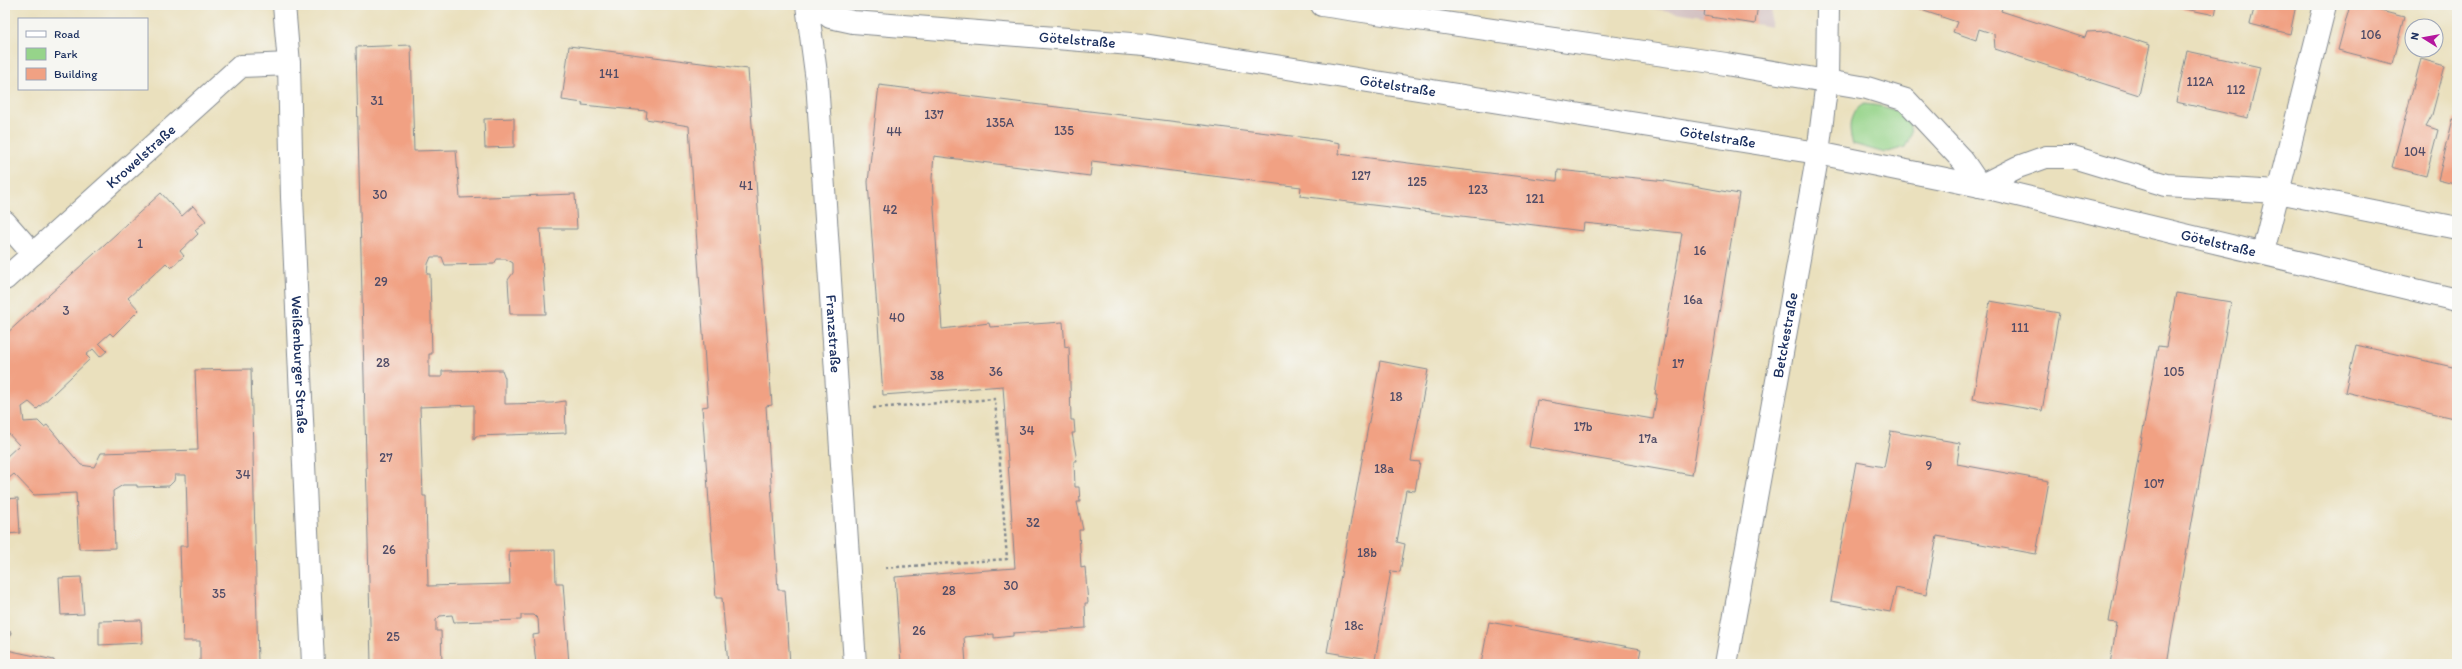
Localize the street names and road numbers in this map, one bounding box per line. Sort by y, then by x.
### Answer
street label: Götelstraße [1038,28,1116,52]
street label: Götelstraße [1358,71,1437,101]
street label: Krowelstraße [102,121,179,192]
street label: Götelstraße [1678,122,1757,152]
street label: Götelstraße [2179,225,2258,261]
street label: Betckestraße [1769,291,1802,380]
street label: Franzstraße [822,294,845,374]
street label: Weißenburger Straße [287,295,312,434]

